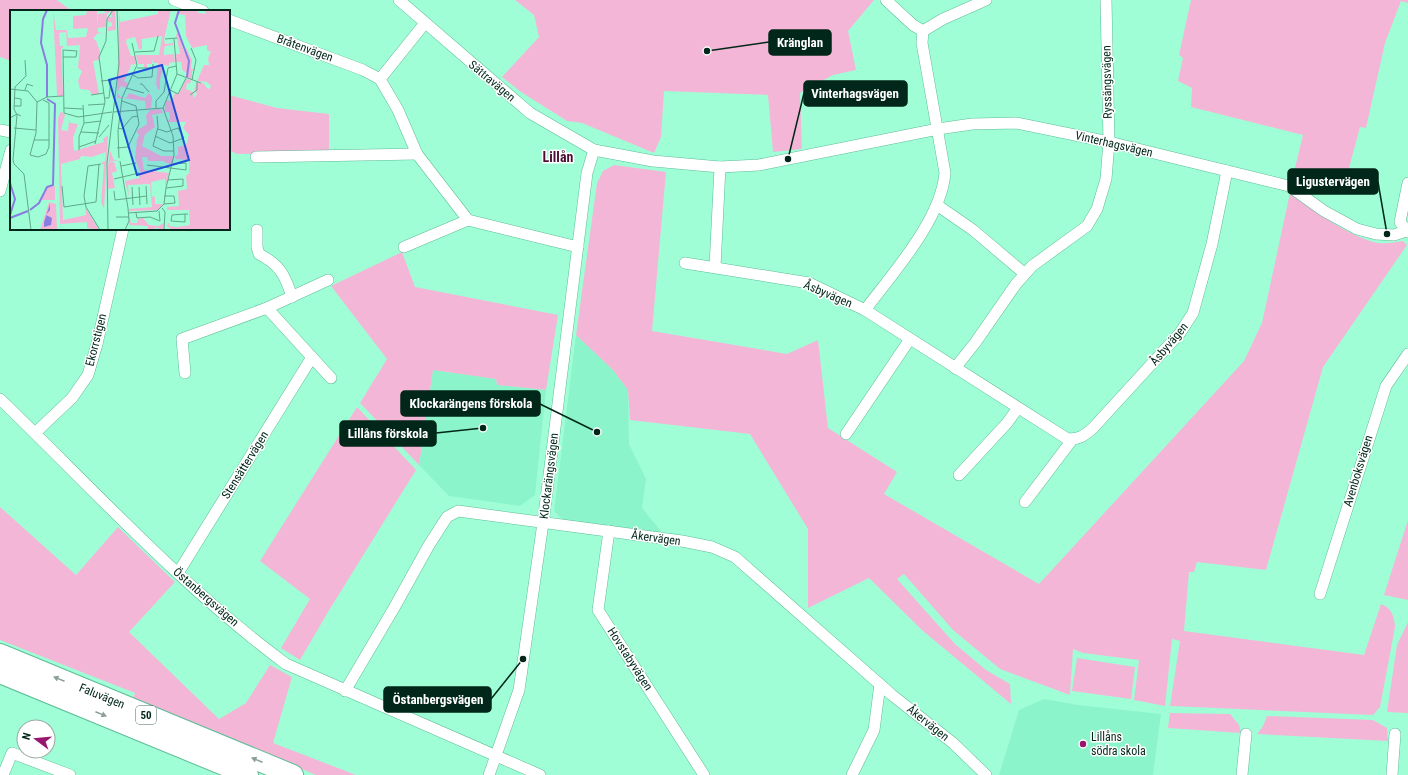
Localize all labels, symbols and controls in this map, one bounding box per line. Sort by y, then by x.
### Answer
inset map [10,10,230,230]
callout: Kränglan [769,30,831,55]
street label: Bråtenvägen [275,31,335,65]
text: Kränglan [777,35,823,50]
street label: Ryssängsvägen [1099,45,1115,119]
street label: Sättravägen [466,58,518,105]
callout: Vinterhagsvägen [804,81,907,106]
text: Vinterhagsvägen [811,86,899,101]
street label: Vinterhagsvägen [1074,128,1154,160]
district label: Lillån [543,149,573,165]
callout: Ligustervägen [1288,169,1378,194]
text: Ligustervägen [1296,174,1370,189]
street label: Åsbyvägen [802,276,855,311]
street label: Ekorrstigen [83,312,109,368]
street label: Åsbyvägen [1146,318,1191,368]
callout: Klockarängens förskola [401,391,540,416]
text: Klockarängens förskola [410,396,532,411]
callout: Lillåns förskola [340,421,436,446]
text: Lillåns förskola [348,426,428,441]
street label: Stensättervägen [219,428,271,501]
street label: Klockarängsvägen [537,432,561,520]
street label: Avenboksvägen [1340,433,1376,508]
street label: Åkervägen [630,526,682,548]
street label: Östanbergsvägen [170,564,242,629]
street label: Hovstabyvägen [604,625,656,693]
one-way arrow [53,675,65,682]
street label: Faluvägen [77,681,127,712]
callout: Östanbergsvägen [384,687,491,712]
text: Östanbergsvägen [393,692,483,707]
street label: Åkervägen [904,701,953,744]
road number: 50 [136,706,156,724]
one-way arrow [95,712,107,718]
north arrow [16,719,56,759]
place label: Lillåns södra skola [1091,730,1146,758]
text: N [20,731,34,741]
marker: Lillåns södra skola [1078,739,1088,749]
one-way arrow [251,757,262,763]

